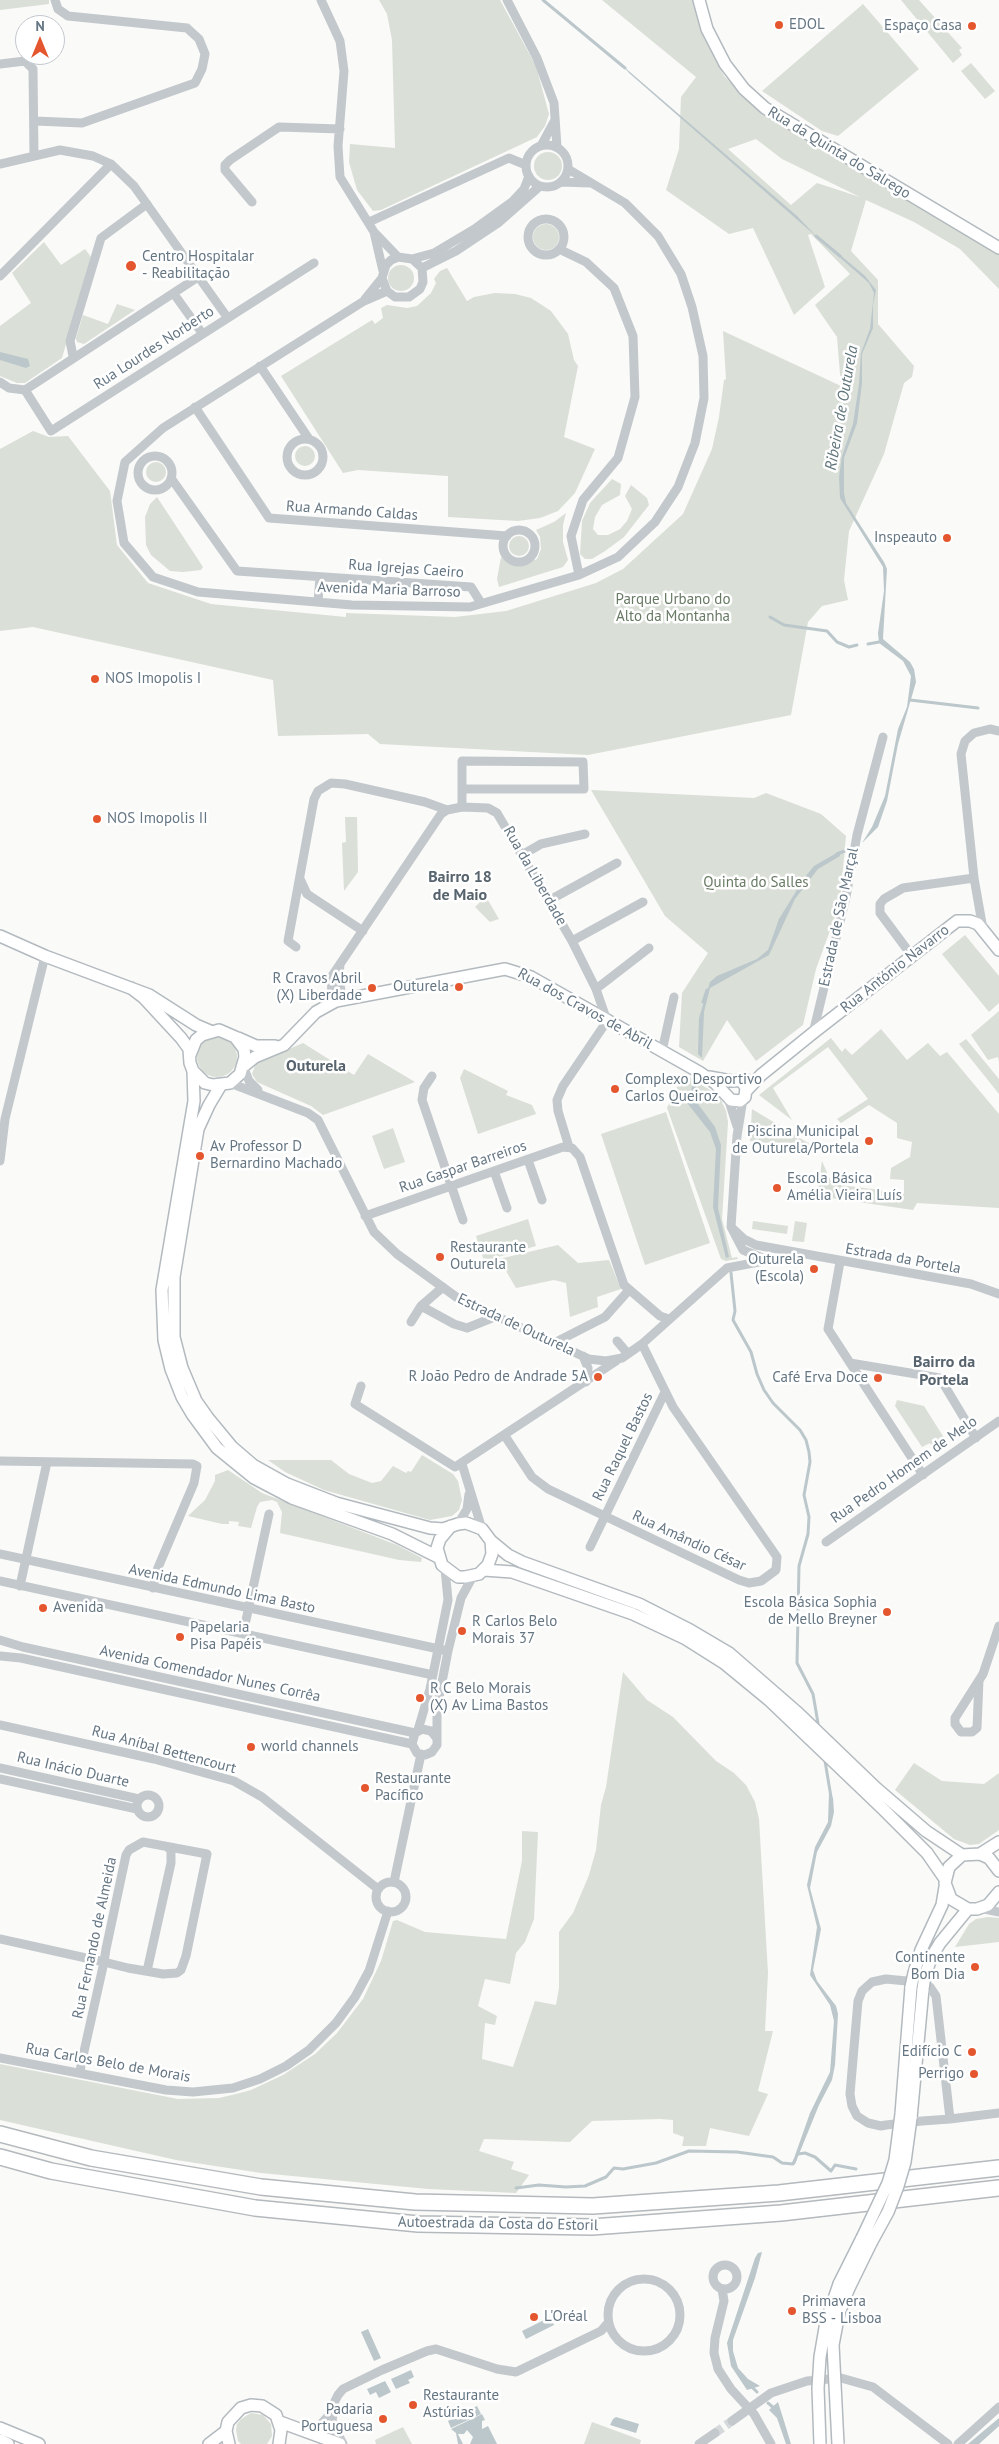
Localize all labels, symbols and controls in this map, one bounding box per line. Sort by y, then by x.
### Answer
north arrow [15,15,65,65]
place label: EDOL [789,16,825,34]
text: N [35,17,45,35]
place label: Espaço Casa [884,17,962,35]
marker: EDOL [773,19,785,31]
marker: Espaço Casa [966,20,978,32]
street label: Rua da Quinta do Salrego [764,103,914,203]
place label: Centro Hospitalar - Reabilitação [142,248,254,283]
marker: Centro Hospitalar - Reabilitação [124,259,138,273]
street label: Rua Lourdes Norberto [90,302,218,394]
water label: Ribeira de Outurela [822,344,862,472]
street label: Rua Armando Caldas [285,497,419,525]
place label: Inspeauto [874,529,937,547]
marker: Inspeauto [941,532,953,544]
street label: Rua Igrejas Caeiro [348,556,464,582]
street label: Avenida Maria Barroso [317,579,461,601]
park label: Parque Urbano do Alto da Montanha [616,591,730,626]
place label: NOS Imopolis I [105,670,201,688]
marker: NOS Imopolis I [89,673,101,685]
place label: NOS Imopolis II [107,810,208,828]
marker: NOS Imopolis II [91,813,103,825]
street label: Rua da Liberdade [499,823,571,929]
street label: Estrada de São Marçal [815,846,863,988]
district label: Bairro 18 de Maio [428,867,492,905]
park label: Quinta do Salles [703,874,809,892]
street label: Rua António Navarro [837,921,953,1017]
street label: Rua dos Cravos de Abril [515,965,655,1053]
place label: R Cravos Abril (X) Liberdade [272,970,362,1005]
place label: Outurela [393,978,449,996]
marker: Outurela [453,981,465,993]
marker: R Cravos Abril (X) Liberdade [366,982,378,994]
district label: Outurela [286,1056,346,1076]
place label: Complexo Desportivo Carlos Queiroz [625,1071,762,1106]
marker: Complexo Desportivo Carlos Queiroz [609,1083,621,1095]
place label: Piscina Municipal de Outurela/Portela [732,1123,859,1158]
marker: Piscina Municipal de Outurela/Portela [863,1135,875,1147]
street label: Rua Gaspar Barreiros [397,1137,529,1197]
place label: Av Professor D Bernardino Machado [210,1138,342,1173]
marker: Av Professor D Bernardino Machado [194,1150,206,1162]
place label: Escola Básica Amélia Vieira Luís [787,1170,902,1205]
marker: Escola Básica Amélia Vieira Luís [771,1182,783,1194]
place label: Restaurante Outurela [450,1239,526,1274]
street label: Estrada da Portela [844,1240,962,1278]
marker: Restaurante Outurela [434,1251,446,1263]
place label: Outurela (Escola) [748,1251,804,1286]
marker: Outurela (Escola) [808,1263,820,1275]
street label: Estrada de Outurela [455,1290,577,1360]
district label: Bairro da Portela [913,1352,975,1390]
place label: R João Pedro de Andrade 5A [409,1368,588,1386]
place label: Café Erva Doce [772,1369,868,1387]
marker: R João Pedro de Andrade 5A [592,1371,604,1383]
marker: Café Erva Doce [872,1372,884,1384]
street label: Rua Raquel Bastos [589,1390,657,1504]
street label: Rua Pedro Homem de Melo [827,1413,981,1527]
street label: Rua Amândio César [629,1507,749,1575]
street label: Avenida Edmundo Lima Basto [127,1560,317,1618]
place label: Escola Básica Sophia de Mello Breyner [744,1594,877,1629]
place label: Avenida [53,1599,104,1617]
marker: Avenida [37,1602,49,1614]
marker: Escola Básica Sophia de Mello Breyner [881,1606,893,1618]
place label: R Carlos Belo Morais 37 [472,1613,557,1648]
place label: Papelaria Pisa Papéis [190,1619,262,1654]
marker: R Carlos Belo Morais 37 [456,1625,468,1637]
marker: Papelaria Pisa Papéis [174,1631,186,1643]
street label: Avenida Comendador Nunes Corrêa [98,1642,322,1706]
place label: R C Belo Morais (X) Av Lima Bastos [430,1680,548,1715]
marker: R C Belo Morais (X) Av Lima Bastos [414,1692,426,1704]
street label: Rua Aníbal Bettencourt [90,1722,238,1778]
place label: world channels [261,1738,359,1756]
marker: world channels [245,1741,257,1753]
street label: Rua Inácio Duarte [15,1748,131,1792]
place label: Restaurante Pacífico [375,1770,451,1805]
marker: Restaurante Pacífico [359,1782,371,1794]
street label: Rua Fernando de Almeida [69,1855,121,2021]
place label: Continente Bom Dia [895,1949,965,1984]
marker: Continente Bom Dia [969,1961,981,1973]
street label: Rua Carlos Belo de Morais [24,2040,192,2086]
place label: Edifício C [902,2043,962,2061]
marker: Edifício C [966,2046,978,2058]
place label: Perrigo [918,2065,964,2083]
marker: Perrigo [968,2068,980,2080]
street label: Autoestrada da Costa do Estoril [398,2213,598,2235]
place label: Primavera BSS - Lisboa [802,2293,882,2328]
marker: Primavera BSS - Lisboa [786,2305,798,2317]
place label: L'Oréal [544,2308,587,2326]
marker: L'Oréal [528,2311,540,2323]
place label: Restaurante Astúrias [423,2387,499,2422]
marker: Restaurante Astúrias [407,2399,419,2411]
place label: Padaria Portuguesa [301,2401,373,2436]
marker: Padaria Portuguesa [377,2413,389,2425]

